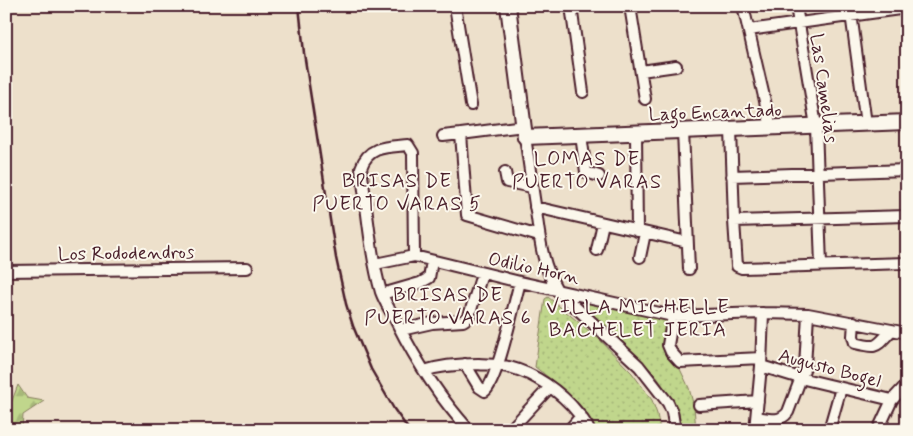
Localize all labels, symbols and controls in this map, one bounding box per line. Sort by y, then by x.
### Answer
street label: Las Camelias [803,32,844,145]
street label: Lago Encantado [648,98,782,130]
district label: LOMAS DE PUERTO VARAS [512,146,662,196]
district label: BRISAS DE PUERTO VARAS 5 [312,168,482,218]
street label: Los Rododendros [58,240,195,267]
street label: Odilio Horn [486,247,582,290]
district label: BRISAS DE PUERTO VARAS 6 [364,282,532,332]
district label: VILLA MICHELLE BACHELET JERIA [546,294,730,344]
street label: Augusto Bogel [775,343,884,397]

